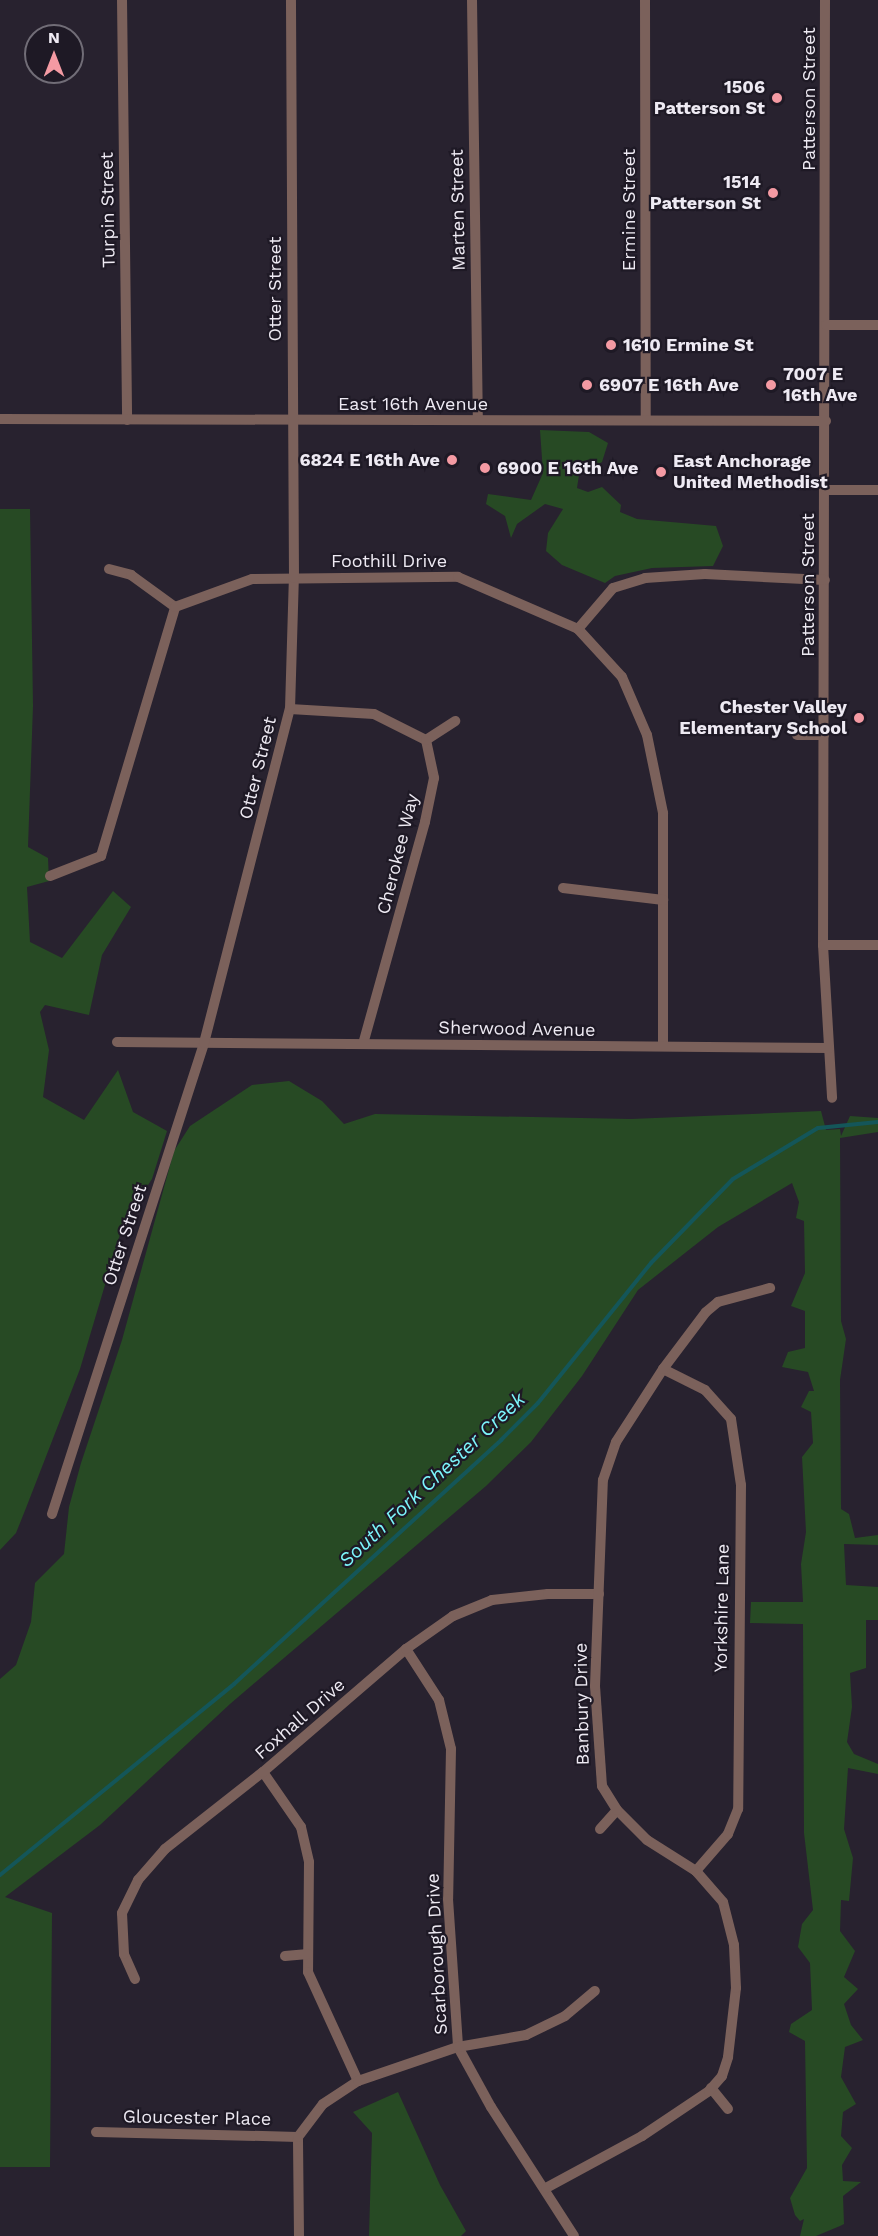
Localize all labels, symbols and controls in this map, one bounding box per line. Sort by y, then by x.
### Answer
north arrow [24,24,84,84]
street label: Patterson Street [798,27,820,171]
text: N [48,28,60,47]
place label: 1506 Patterson St [654,77,765,119]
marker: 1506 Patterson St [770,91,784,105]
street label: Marten Street [446,149,470,271]
street label: Ermine Street [618,149,640,271]
street label: Turpin Street [96,152,120,268]
place label: 1514 Patterson St [650,172,761,214]
marker: 1514 Patterson St [766,186,780,200]
street label: Otter Street [264,236,286,342]
place label: 1610 Ermine St [623,334,753,356]
marker: 1610 Ermine St [604,338,618,352]
place label: 7007 E 16th Ave [783,364,858,406]
place label: 6907 E 16th Ave [599,374,740,396]
marker: 6907 E 16th Ave [580,378,594,392]
marker: 7007 E 16th Ave [764,378,778,392]
street label: East 16th Avenue [337,393,489,415]
place label: 6824 E 16th Ave [299,449,440,471]
place label: East Anchorage United Methodist [673,451,828,494]
marker: 6824 E 16th Ave [445,453,459,467]
place label: 6900 E 16th Ave [497,457,639,479]
marker: 6900 E 16th Ave [478,461,492,475]
marker: East Anchorage United Methodist [654,465,668,479]
street label: Patterson Street [797,513,819,657]
street label: Foothill Drive [331,550,447,572]
place label: Chester Valley Elementary School [679,697,847,740]
marker: Chester Valley Elementary School [852,711,866,725]
street label: Otter Street [235,714,281,822]
street label: Cherokee Way [373,791,423,917]
street label: Sherwood Avenue [438,1017,596,1041]
street label: Otter Street [98,1182,152,1288]
water label: South Fork Chester Creek [334,1387,530,1573]
street label: Yorkshire Lane [710,1544,734,1672]
street label: Banbury Drive [570,1642,594,1766]
street label: Foxhall Drive [250,1674,350,1764]
street label: Scarborough Drive [422,1873,452,2035]
street label: Gloucester Place [122,2106,272,2130]

